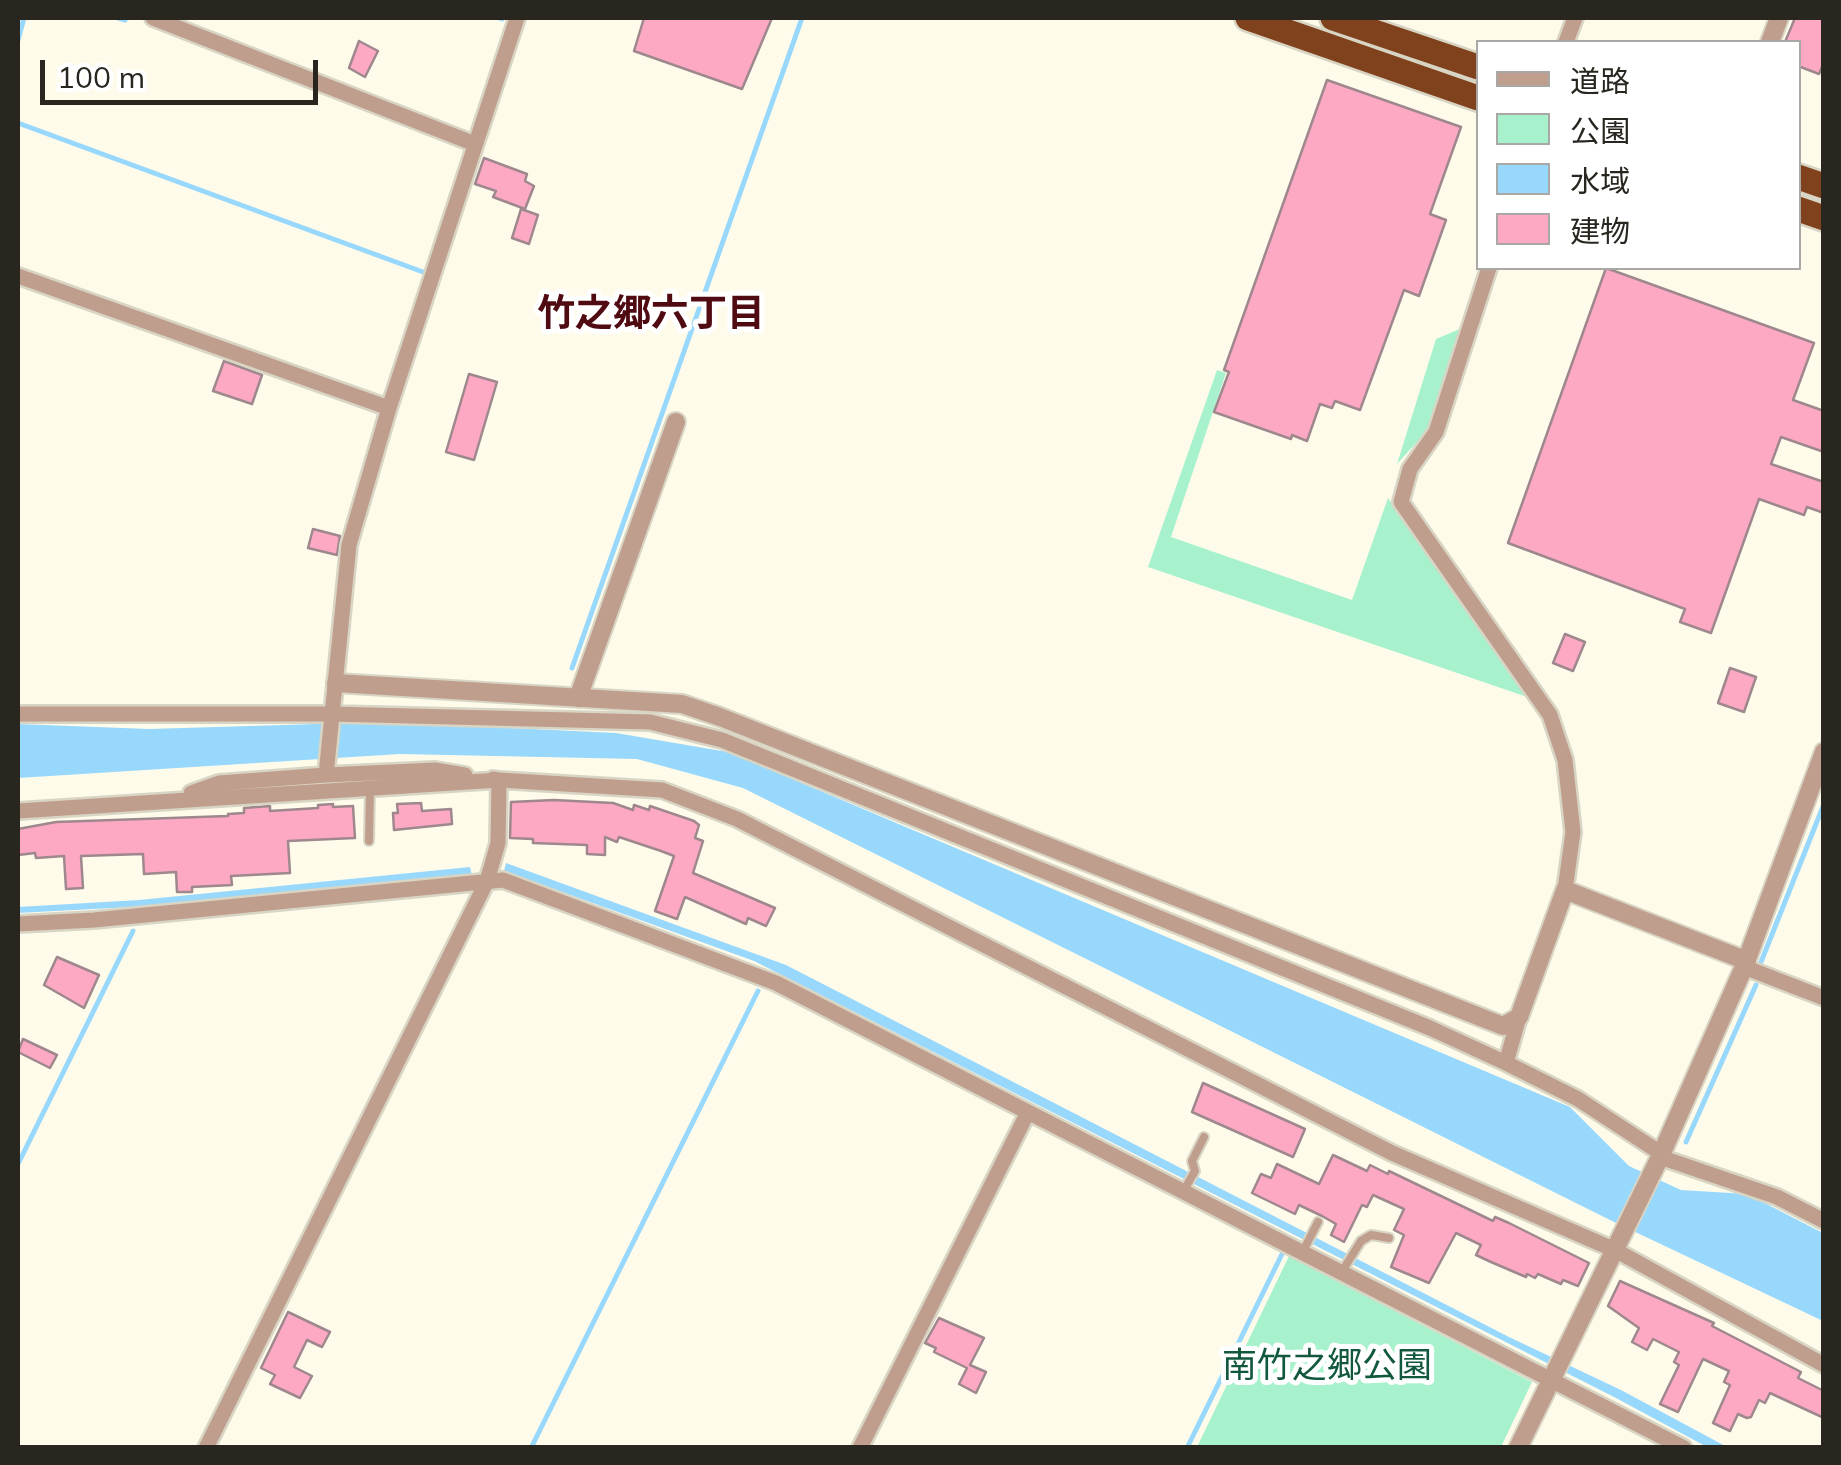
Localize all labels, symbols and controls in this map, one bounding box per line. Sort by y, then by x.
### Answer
scale bar [45,40,322,102]
legend [1476,40,1801,270]
text: 100 m [57,58,145,96]
text: 道路 [1570,62,1630,100]
text: 公園 [1570,112,1630,150]
text: 水域 [1570,162,1630,200]
text: 建物 [1570,212,1630,250]
district label: 竹之郷六丁目 [537,292,765,338]
park label: 南竹之郷公園 [1222,1345,1432,1387]

